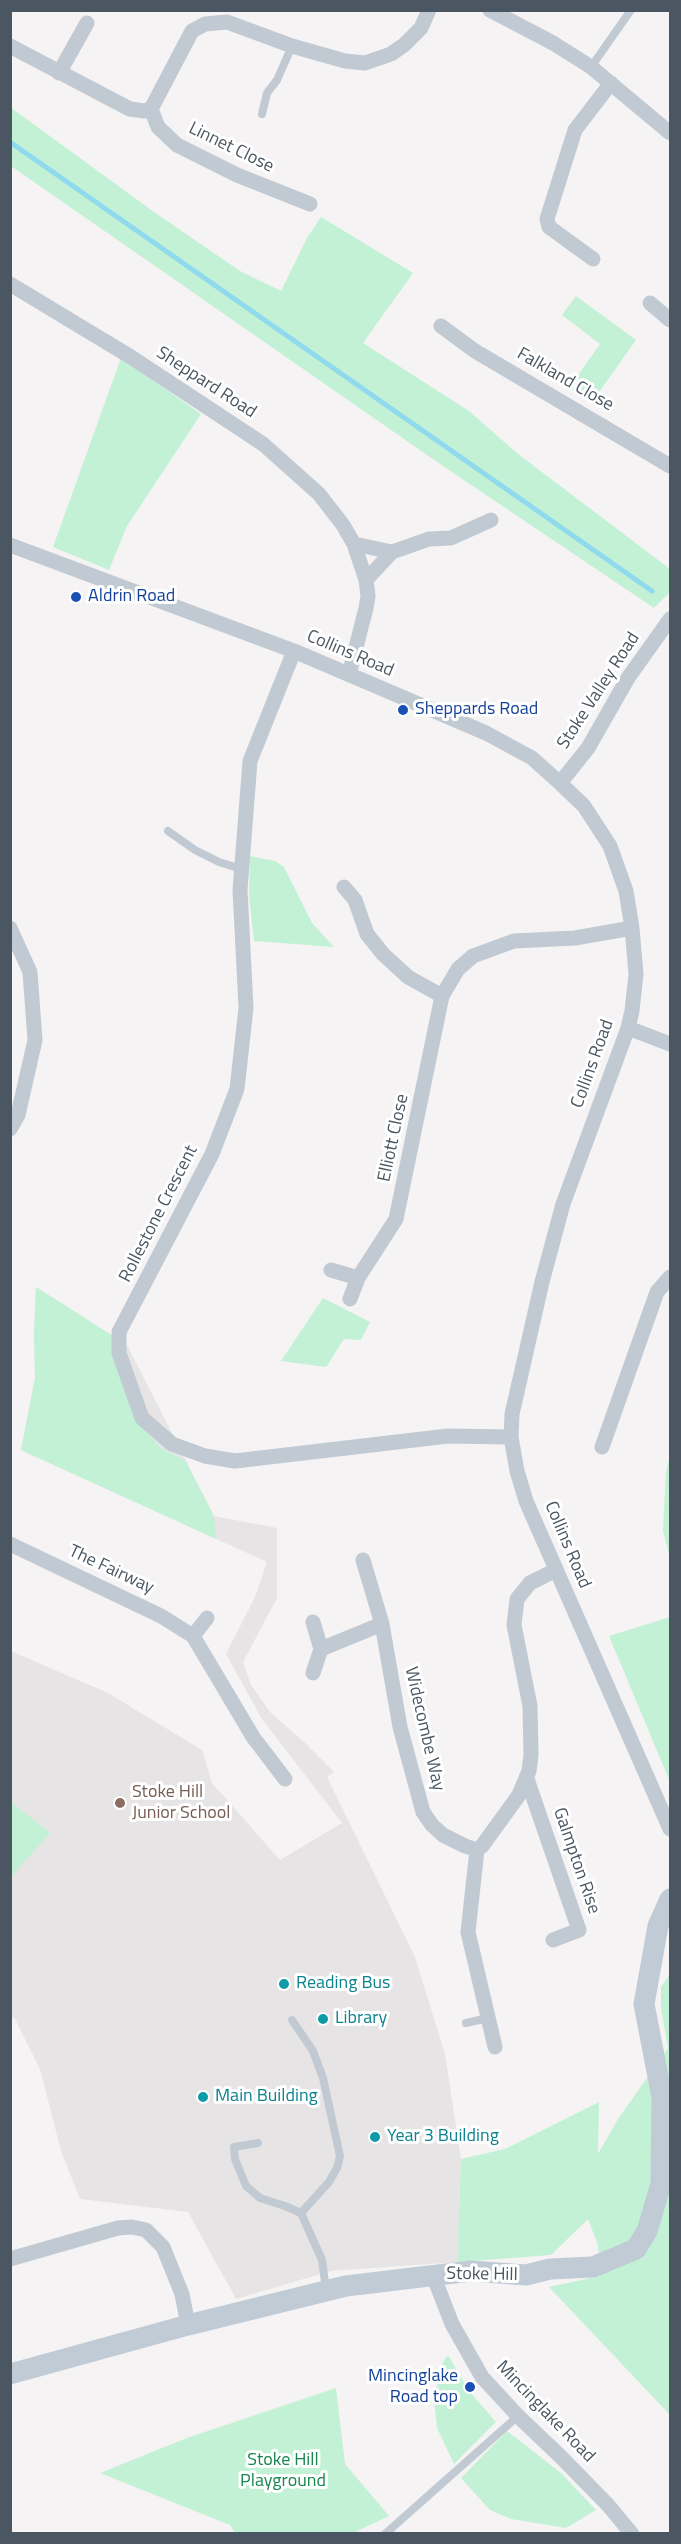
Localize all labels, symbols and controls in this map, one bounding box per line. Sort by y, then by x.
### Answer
street label: Linnet Close [185,118,277,178]
street label: Sheppard Road [152,343,260,423]
street label: Falkland Close [513,344,617,416]
place label: Aldrin Road [88,586,175,608]
marker: Aldrin Road [69,590,83,604]
street label: Collins Road [303,626,397,682]
street label: Stoke Valley Road [553,629,645,753]
place label: Sheppards Road [415,699,538,721]
marker: Sheppards Road [396,703,410,717]
street label: Collins Road [567,1017,619,1111]
street label: Elliott Close [374,1092,414,1184]
street label: Rollestone Crescent [115,1142,203,1286]
street label: Collins Road [539,1498,595,1592]
street label: The Fairway [65,1541,157,1599]
street label: Widecombe Way [399,1665,449,1793]
place label: Stoke Hill Junior School [132,1782,230,1824]
marker: Stoke Hill Junior School [113,1796,127,1810]
street label: Galmpton Rise [548,1805,604,1917]
place label: Reading Bus [296,1973,390,1995]
marker: Reading Bus [277,1977,291,1991]
place label: Library [335,2008,387,2030]
marker: Library [316,2012,330,2026]
place label: Main Building [215,2086,318,2108]
marker: Main Building [196,2090,210,2104]
place label: Year 3 Building [387,2126,499,2148]
marker: Year 3 Building [368,2130,382,2144]
street label: Stoke Hill [446,2264,518,2286]
street label: Mincinglake Road [491,2357,599,2467]
place label: Mincinglake Road top [368,2366,458,2408]
marker: Mincinglake Road top [463,2380,477,2394]
park label: Stoke Hill Playground [240,2450,326,2492]

